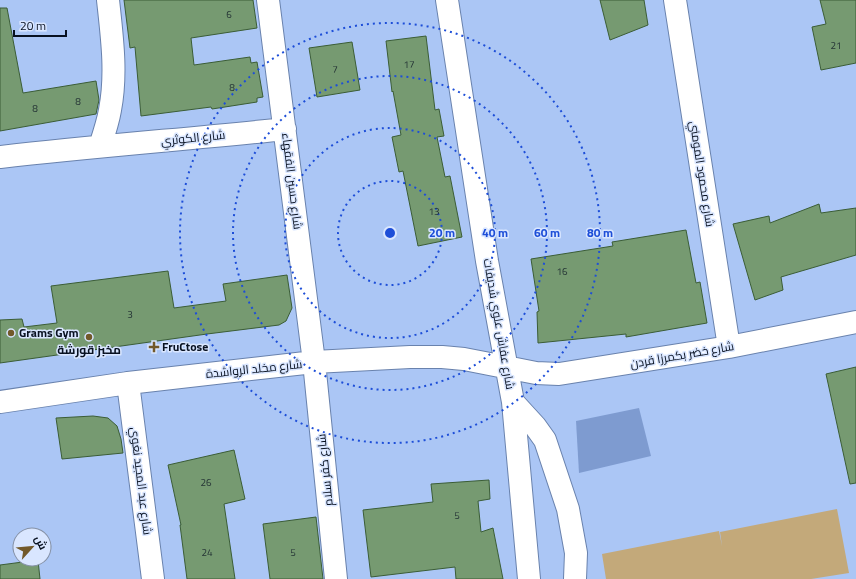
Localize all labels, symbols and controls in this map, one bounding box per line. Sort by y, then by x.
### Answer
house number: 6 [226,7,232,22]
scale bar [14,12,66,38]
text: 20 m [20,16,46,35]
house number: 21 [830,38,842,53]
house number: 17 [403,57,415,72]
house number: 7 [332,62,338,77]
house number: 8 [229,80,235,95]
house number: 8 [75,94,81,109]
house number: 8 [32,101,38,116]
street label: شارع محمود المومني [684,120,720,228]
street label: شارع الكوثري [160,125,226,151]
street label: شارع حسين الفقهاء [277,132,308,230]
house number: 13 [428,204,440,219]
text: 20 m [429,223,455,242]
text: 40 m [482,223,508,242]
text: 60 m [534,223,560,242]
text: 80 m [587,223,613,242]
centre of rings [383,226,397,240]
street label: شارع عفاش علوي شديفات [478,257,520,391]
house number: 16 [556,264,568,279]
house number: 3 [127,307,133,322]
place label: Grams Gym [19,323,79,342]
marker: Grams Gym [6,328,16,338]
marker: مخبز قورشة [84,332,94,342]
street label: شارع خضر بكمرزا قردن [629,336,735,373]
place label: FruCtose [162,337,208,356]
place label: مخبز قورشة [57,340,121,359]
marker: FruCtose [149,342,159,352]
street label: شارع مخلد الرواشدة [205,354,303,383]
street label: شارع عبد المجيد نغوي [124,426,158,536]
street label: شارع كفر سلام [311,433,338,507]
house number: 26 [200,475,212,490]
house number: 5 [454,508,460,523]
north arrow [12,527,52,567]
text: ش [31,533,51,552]
house number: 24 [201,545,213,560]
house number: 5 [290,545,296,560]

